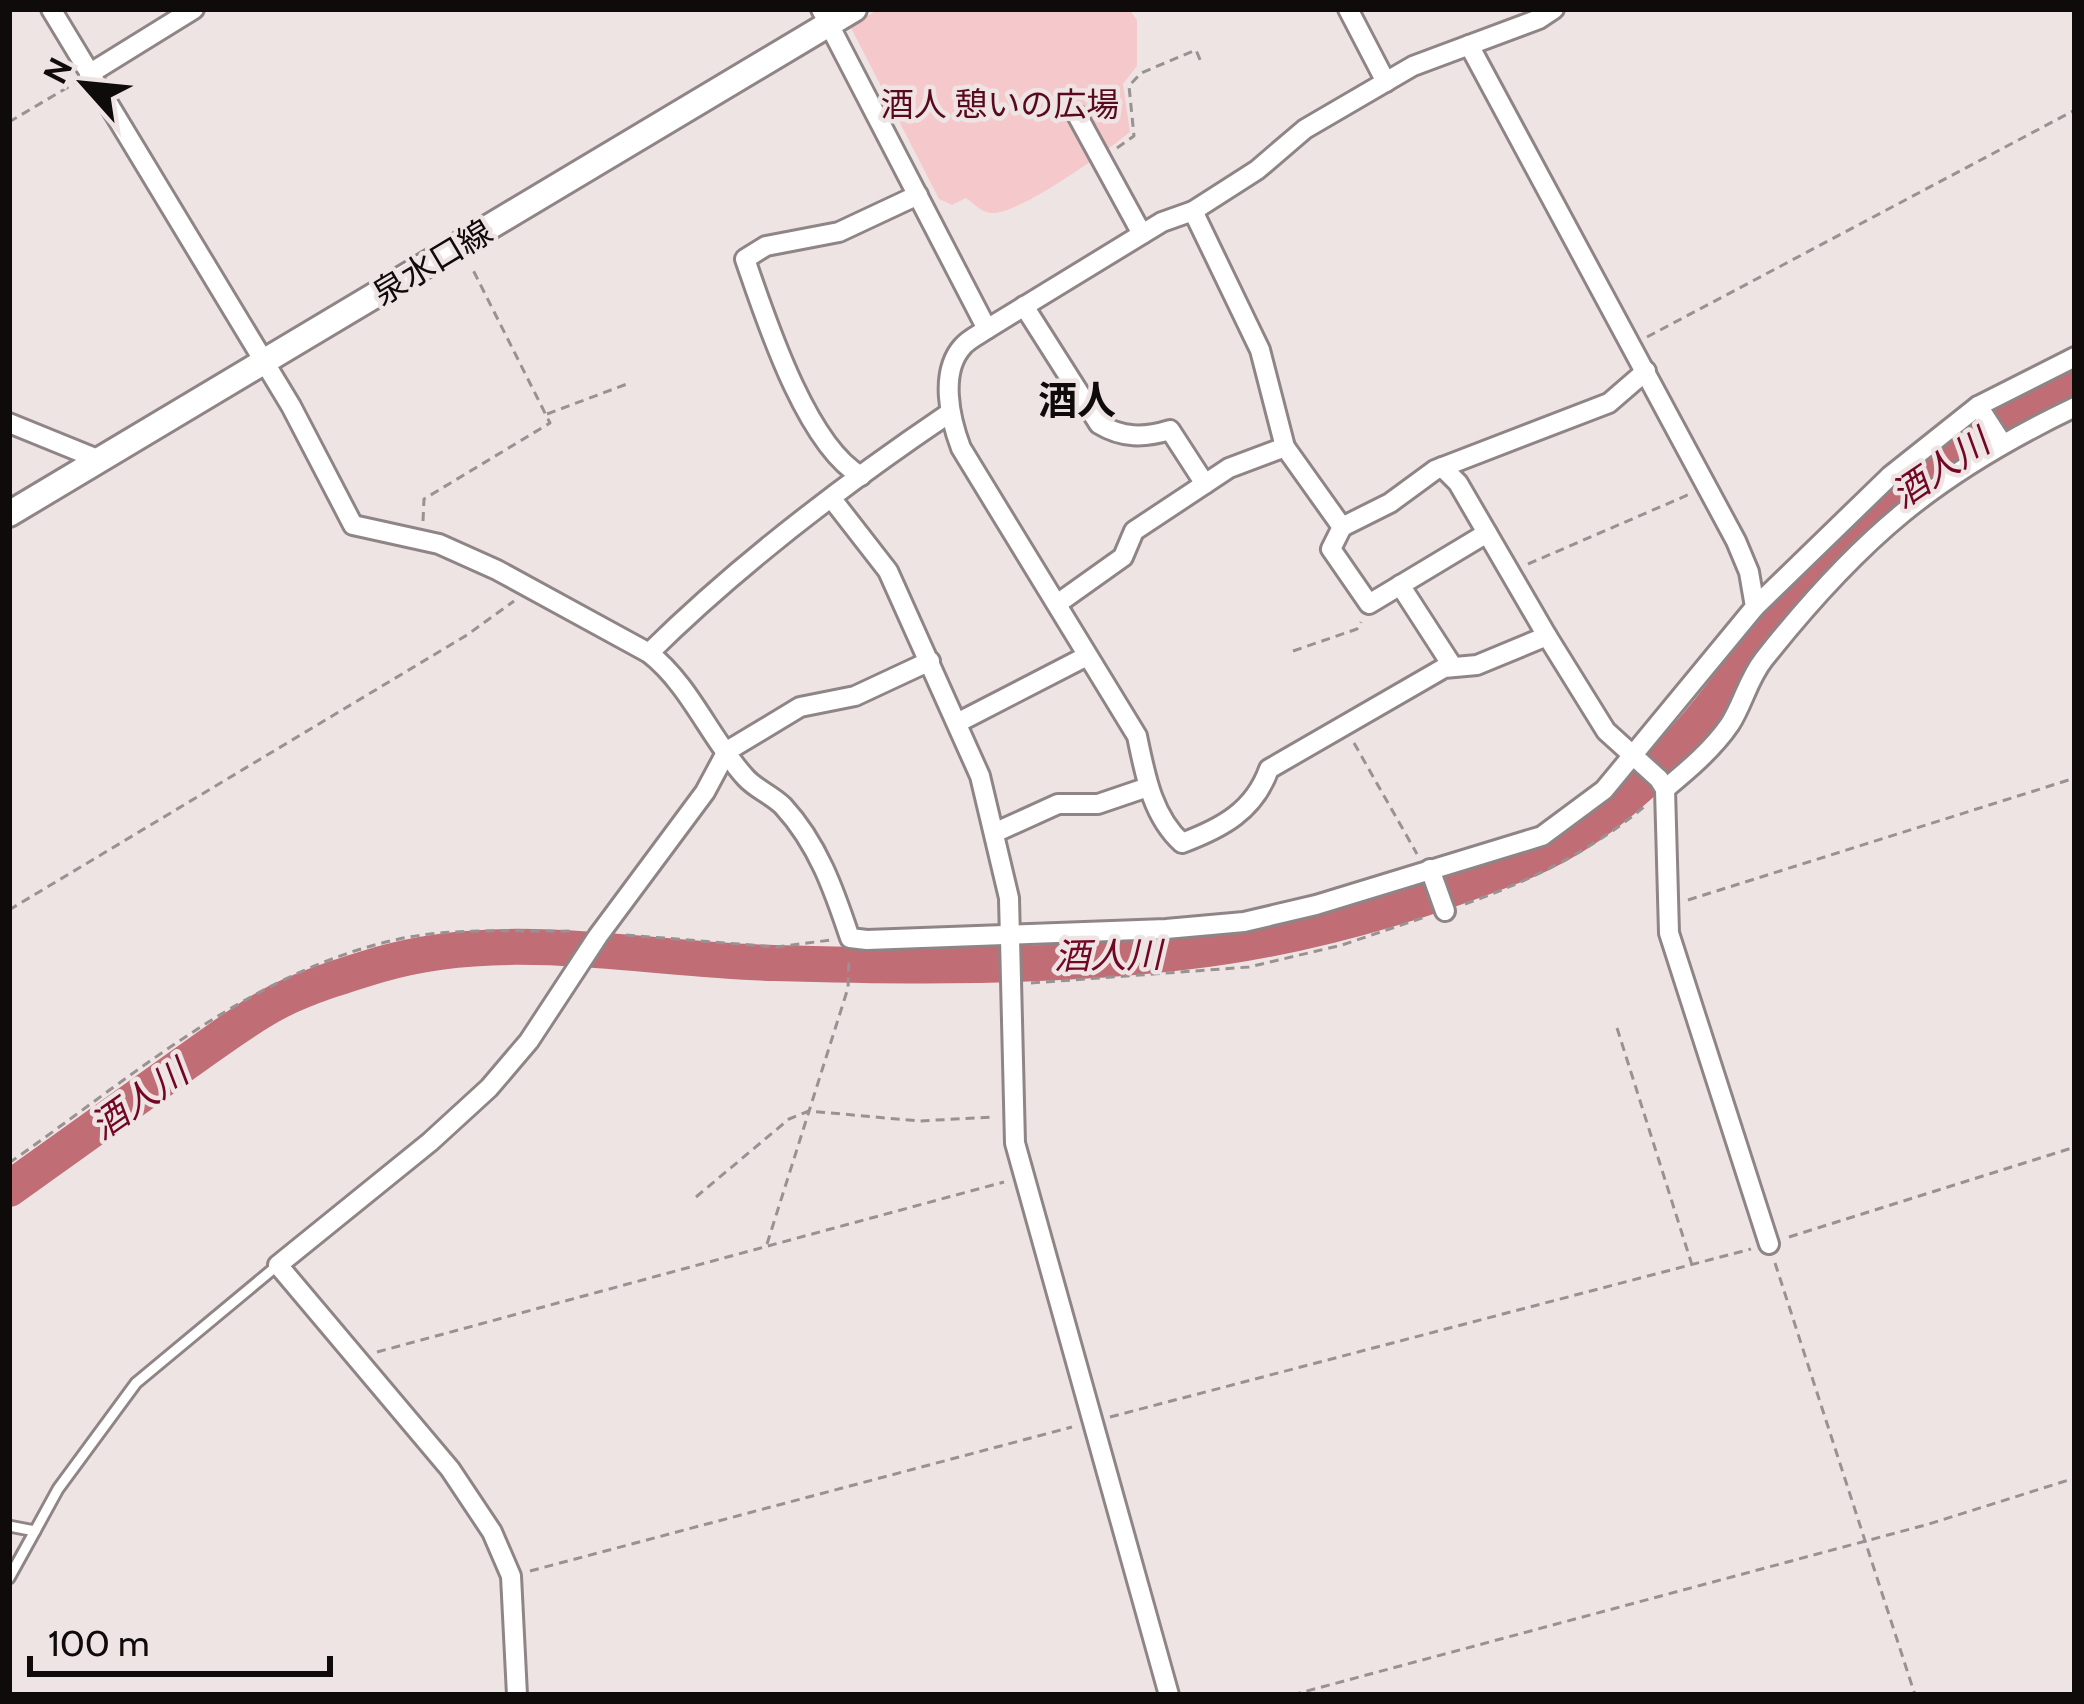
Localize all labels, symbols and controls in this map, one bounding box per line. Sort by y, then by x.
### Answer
north arrow [24,24,144,144]
text: N [34,51,80,90]
park label: 酒人 憩いの広場 [881,84,1119,124]
street label: 泉水口線 [365,211,499,313]
district label: 酒人 [1038,376,1116,424]
water label: 酒人川 [1883,417,2000,516]
water label: 酒人川 [1054,932,1166,978]
water label: 酒人川 [82,1048,199,1148]
scale bar [30,1602,330,1676]
text: 100 m [48,1621,150,1665]

